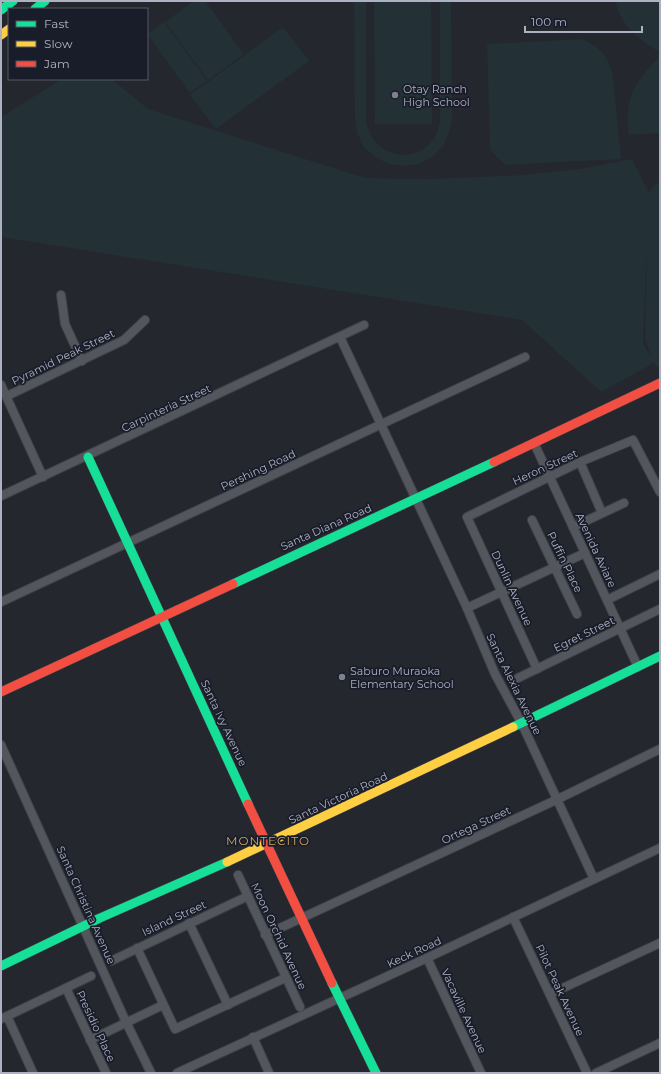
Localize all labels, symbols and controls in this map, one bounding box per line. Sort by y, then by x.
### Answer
legend [8,8,148,80]
scale bar [525,8,642,34]
text: 100 m [531,14,567,29]
text: Fast [44,16,69,31]
text: Slow [44,36,73,51]
text: Jam [43,56,70,71]
place label: Otay Ranch High School [403,82,470,109]
marker: Otay Ranch High School [390,90,400,100]
street label: Pyramid Peak Street [9,326,117,388]
street label: Carpinteria Street [119,381,213,435]
street label: Heron Street [510,446,580,488]
street label: Pershing Road [218,447,298,493]
street label: Santa Diana Road [278,501,374,553]
street label: Avenida Aviare [572,510,620,590]
street label: Puffin Place [544,529,586,595]
street label: Dunlin Avenue [488,548,536,628]
street label: Egret Street [551,613,617,655]
street label: Santa Alexia Avenue [483,631,545,737]
place label: Saburo Muraoka Elementary School [350,664,454,691]
marker: Saburo Muraoka Elementary School [337,672,347,682]
street label: Santa Ivy Avenue [198,677,250,769]
street label: Santa Victoria Road [286,769,390,827]
street label: Ortega Street [439,803,513,847]
district label: MONTECITO [226,833,310,848]
street label: Santa Christina Avenue [54,844,119,967]
street label: Moon Orchid Avenue [248,880,310,992]
street label: Island Street [140,897,209,939]
street label: Keck Road [385,933,443,971]
street label: Pilot Peak Avenue [533,942,588,1038]
street label: Vacaville Avenue [438,966,490,1056]
street label: Presidio Place [73,988,119,1064]

